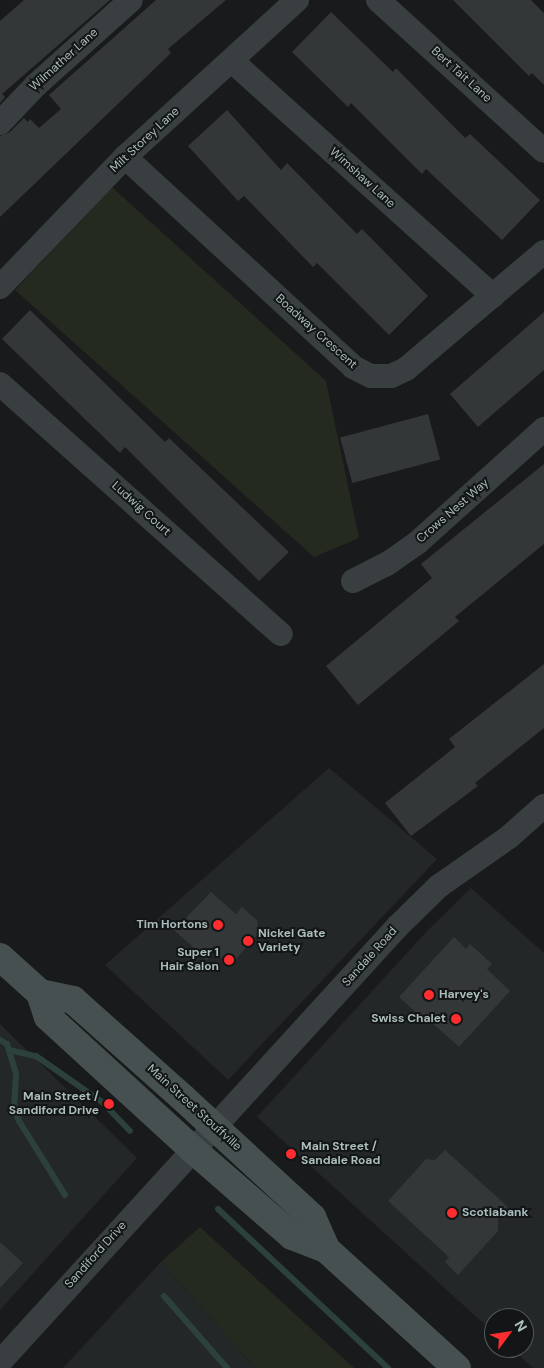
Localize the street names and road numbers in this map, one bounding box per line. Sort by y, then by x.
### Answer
street label: Wilmather Lane [27,26,101,94]
street label: Bert Tait Lane [428,44,494,106]
street label: Milt Storey Lane [107,104,183,176]
street label: Wimshaw Lane [326,145,398,211]
street label: Boadway Crescent [272,292,360,372]
street label: Crows Nest Way [414,476,492,546]
street label: Ludwig Court [109,479,173,539]
street label: Sandale Road [340,924,400,990]
street label: Main Street Stouffville [144,1062,244,1154]
street label: Sandiford Drive [62,1219,130,1291]

